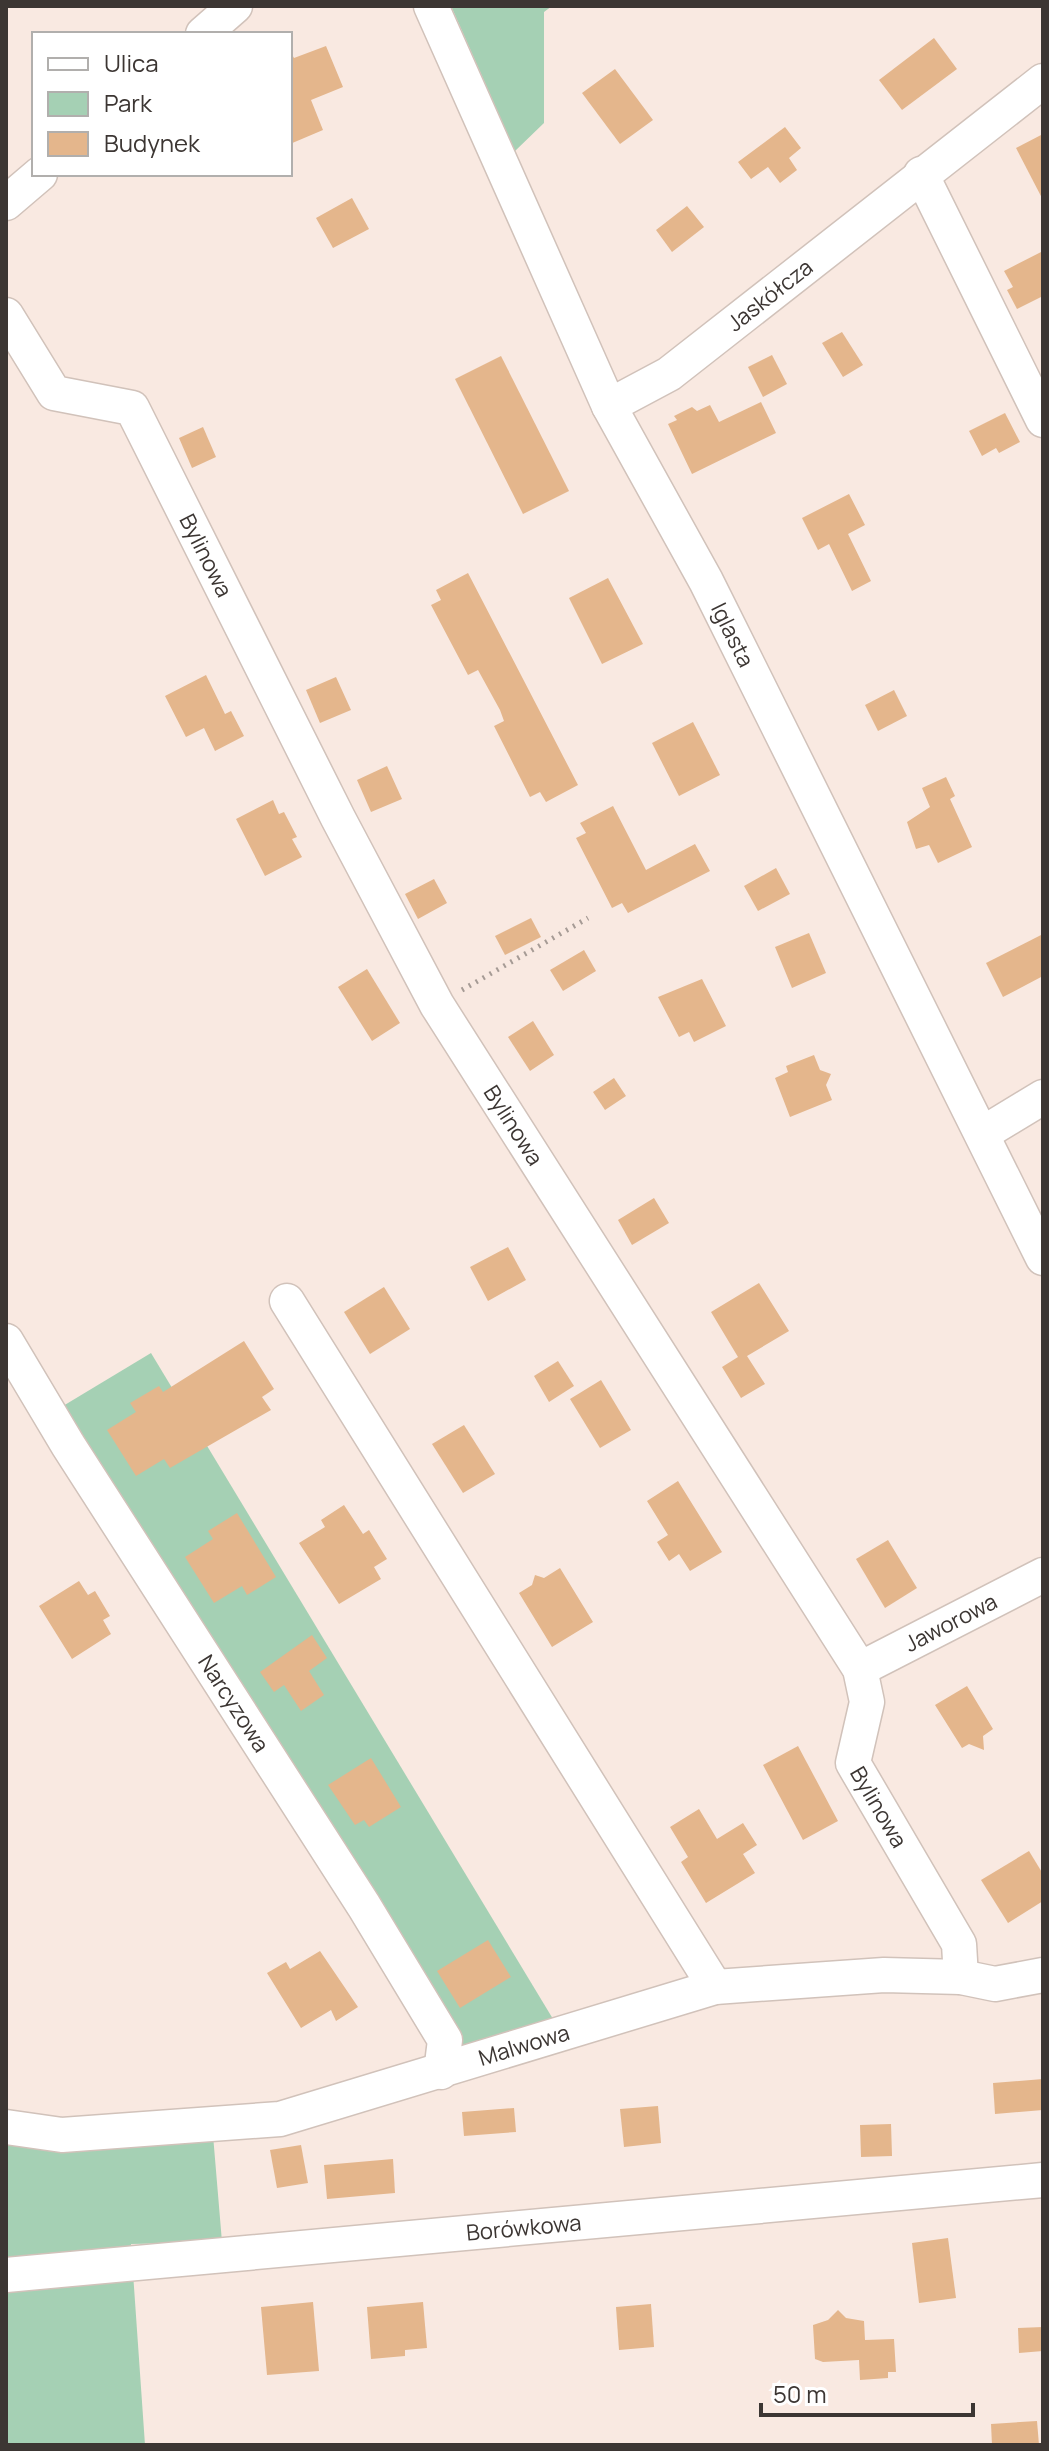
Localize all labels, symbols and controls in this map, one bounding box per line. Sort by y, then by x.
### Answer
legend [32,32,292,176]
text: Ulica [104,46,159,79]
text: Park [104,86,153,119]
text: Budynek [104,126,201,159]
street label: Jaskółcza [721,252,819,338]
street label: Bylinowa [173,509,240,602]
street label: Iglasta [704,598,761,672]
street label: Bylinowa [477,1079,550,1171]
street label: Jaworowa [899,1586,1002,1659]
street label: Narcyzowa [191,1649,276,1758]
street label: Bylinowa [843,1761,914,1853]
street label: Malwowa [475,2017,573,2073]
street label: Borówkowa [465,2207,583,2248]
scale bar [761,2367,973,2417]
text: 50 m [773,2377,827,2410]

